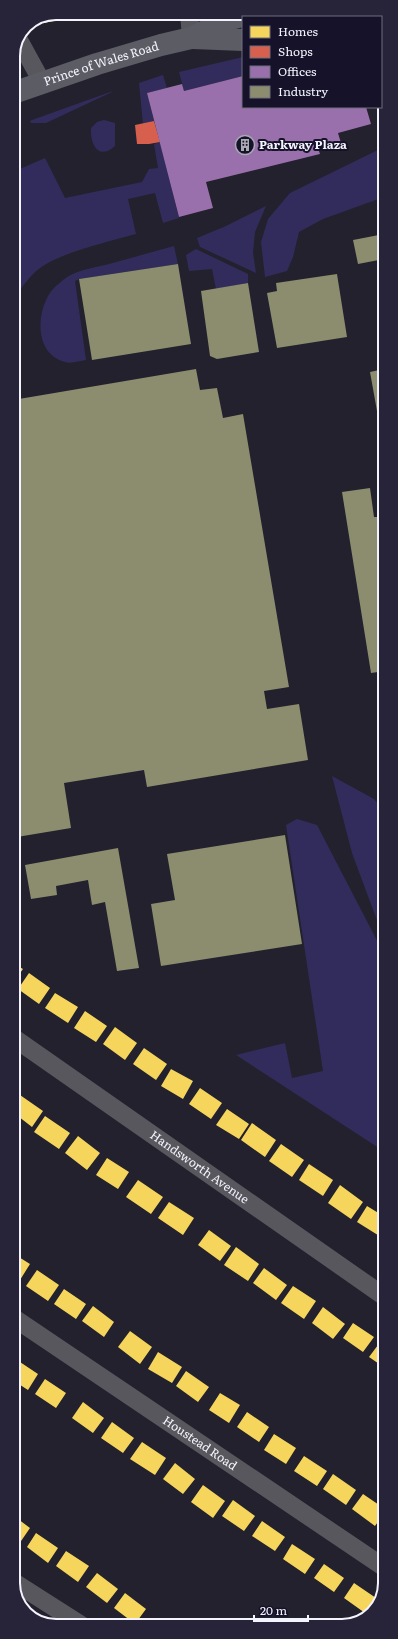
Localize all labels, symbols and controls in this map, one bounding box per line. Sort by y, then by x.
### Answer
legend [242,16,382,108]
text: Homes [278,22,318,40]
street label: Prince of Wales Road [41,36,161,90]
text: Shops [278,42,313,60]
text: Offices [278,62,317,80]
text: Industry [278,82,328,100]
building icon: Parkway Plaza [234,134,256,156]
place label: Parkway Plaza [259,135,347,153]
street label: Handsworth Avenue [147,1126,253,1207]
street label: Houstead Road [160,1411,242,1474]
scale bar [254,1597,308,1623]
text: 20 m [260,1601,287,1619]

